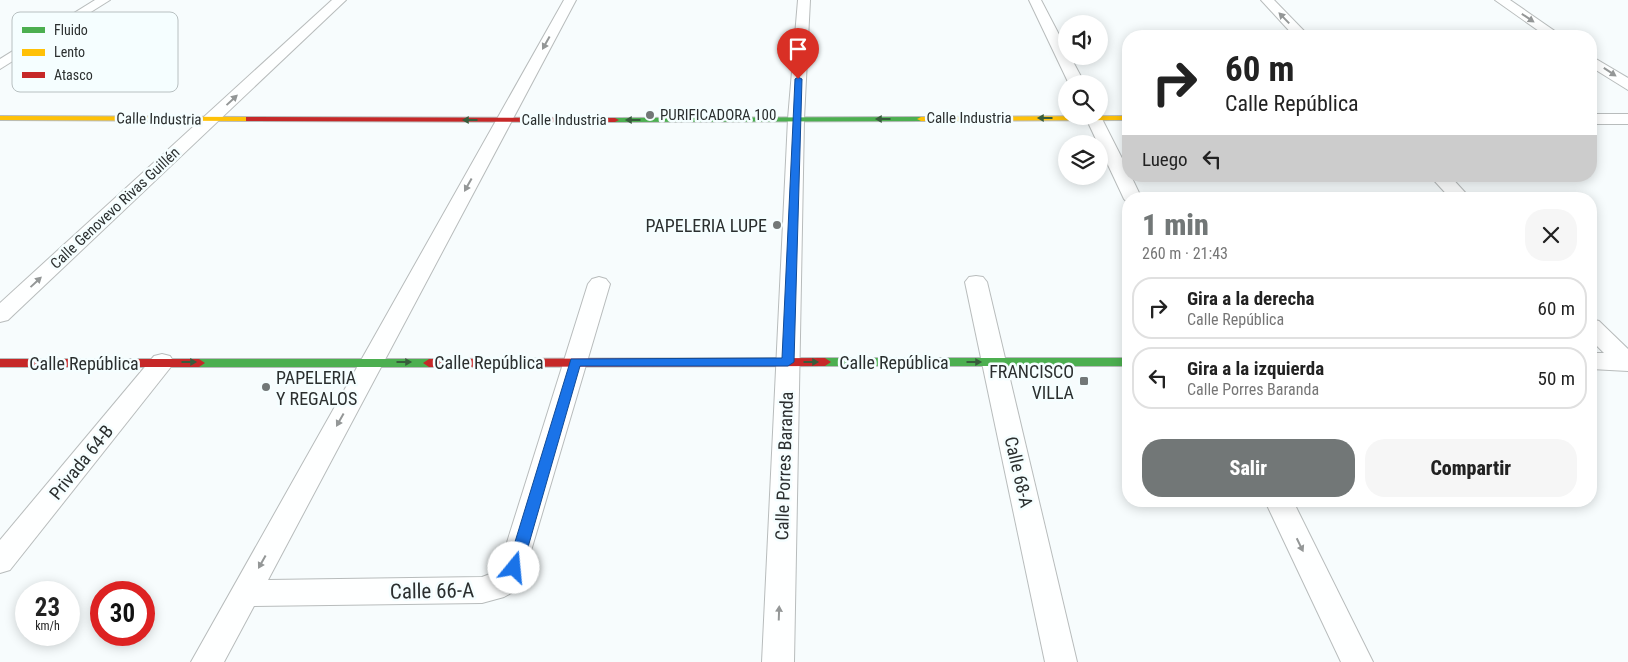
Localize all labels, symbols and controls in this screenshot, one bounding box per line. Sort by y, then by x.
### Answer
legend [12,12,178,92]
one-way arrow [1278,12,1290,24]
one-way arrow [1521,13,1535,23]
map controls [1058,15,1108,185]
button: sound [1058,15,1108,65]
text: Fluido [54,22,88,38]
pin [777,28,819,79]
icon: arrive [784,35,812,63]
one-way arrow [542,36,551,49]
text: Lento [54,44,85,60]
text: 60 m [1225,49,1294,90]
icon: right [1142,50,1207,115]
text: Atasco [54,67,93,83]
one-way arrow [1603,68,1616,77]
button: search [1058,75,1108,125]
text: Calle República [1225,91,1359,116]
one-way arrow [225,94,237,106]
place label: PURIFICADORA 100 [660,106,776,124]
street label: Calle Industria [116,109,202,129]
marker: PURIFICADORA 100 [644,109,656,121]
street label: Calle Industria [926,109,1012,127]
street label: Calle Industria [521,111,607,129]
one-way arrow [1037,114,1053,122]
one-way arrow [874,115,890,123]
one-way arrow [462,116,478,124]
one-way arrow [624,116,640,124]
button: layers [1058,135,1108,185]
street label: Calle Genovevo Rivas Guillén [47,143,183,273]
icon: left [1198,145,1226,173]
text: Luego [1142,148,1188,171]
one-way arrow [464,179,473,192]
text: 1 min [1142,207,1209,242]
button: close [1525,209,1577,261]
place label: PAPELERIA LUPE [646,215,767,236]
marker: PAPELERIA LUPE [771,219,783,231]
text: 260 m · 21:43 [1142,244,1228,263]
one-way arrow [29,276,41,288]
text: Gira a la derecha [1187,287,1314,310]
icon: right [1144,294,1172,322]
text: 60 m [1538,297,1575,320]
text: Calle República [1187,310,1284,329]
street label: Calle República [434,352,544,373]
street label: Calle República [839,352,949,373]
street label: Calle República [29,353,139,374]
text: Gira a la izquierda [1187,357,1324,380]
one-way arrow [181,358,197,366]
one-way arrow [396,358,412,366]
one-way arrow [803,358,819,366]
one-way arrow [966,358,982,366]
place label: FRANCISCO VILLA [989,361,1075,403]
icon: left [1144,364,1172,392]
place label: PAPELERIA Y REGALOS [276,367,357,409]
text: 50 m [1538,367,1575,390]
marker: FRANCISCO VILLA [1078,375,1090,387]
text: Calle Porres Baranda [1187,380,1319,399]
marker: PAPELERIA Y REGALOS [260,381,272,393]
street label: Calle Porres Baranda [771,391,797,541]
one-way arrow [336,412,344,427]
street label: Privada 64-B [45,421,117,503]
street label: Calle 68-A [1001,434,1037,510]
button: Salir [1142,439,1355,497]
button: Compartir [1365,439,1577,497]
one-way arrow [1296,538,1304,552]
position arrow [487,541,539,593]
one-way arrow [257,556,266,569]
street label: Calle 66-A [390,578,474,604]
speed limit sign: 30 [90,581,155,646]
text: 23 [35,593,60,622]
one-way arrow [775,605,783,621]
text: km/h [35,619,60,633]

